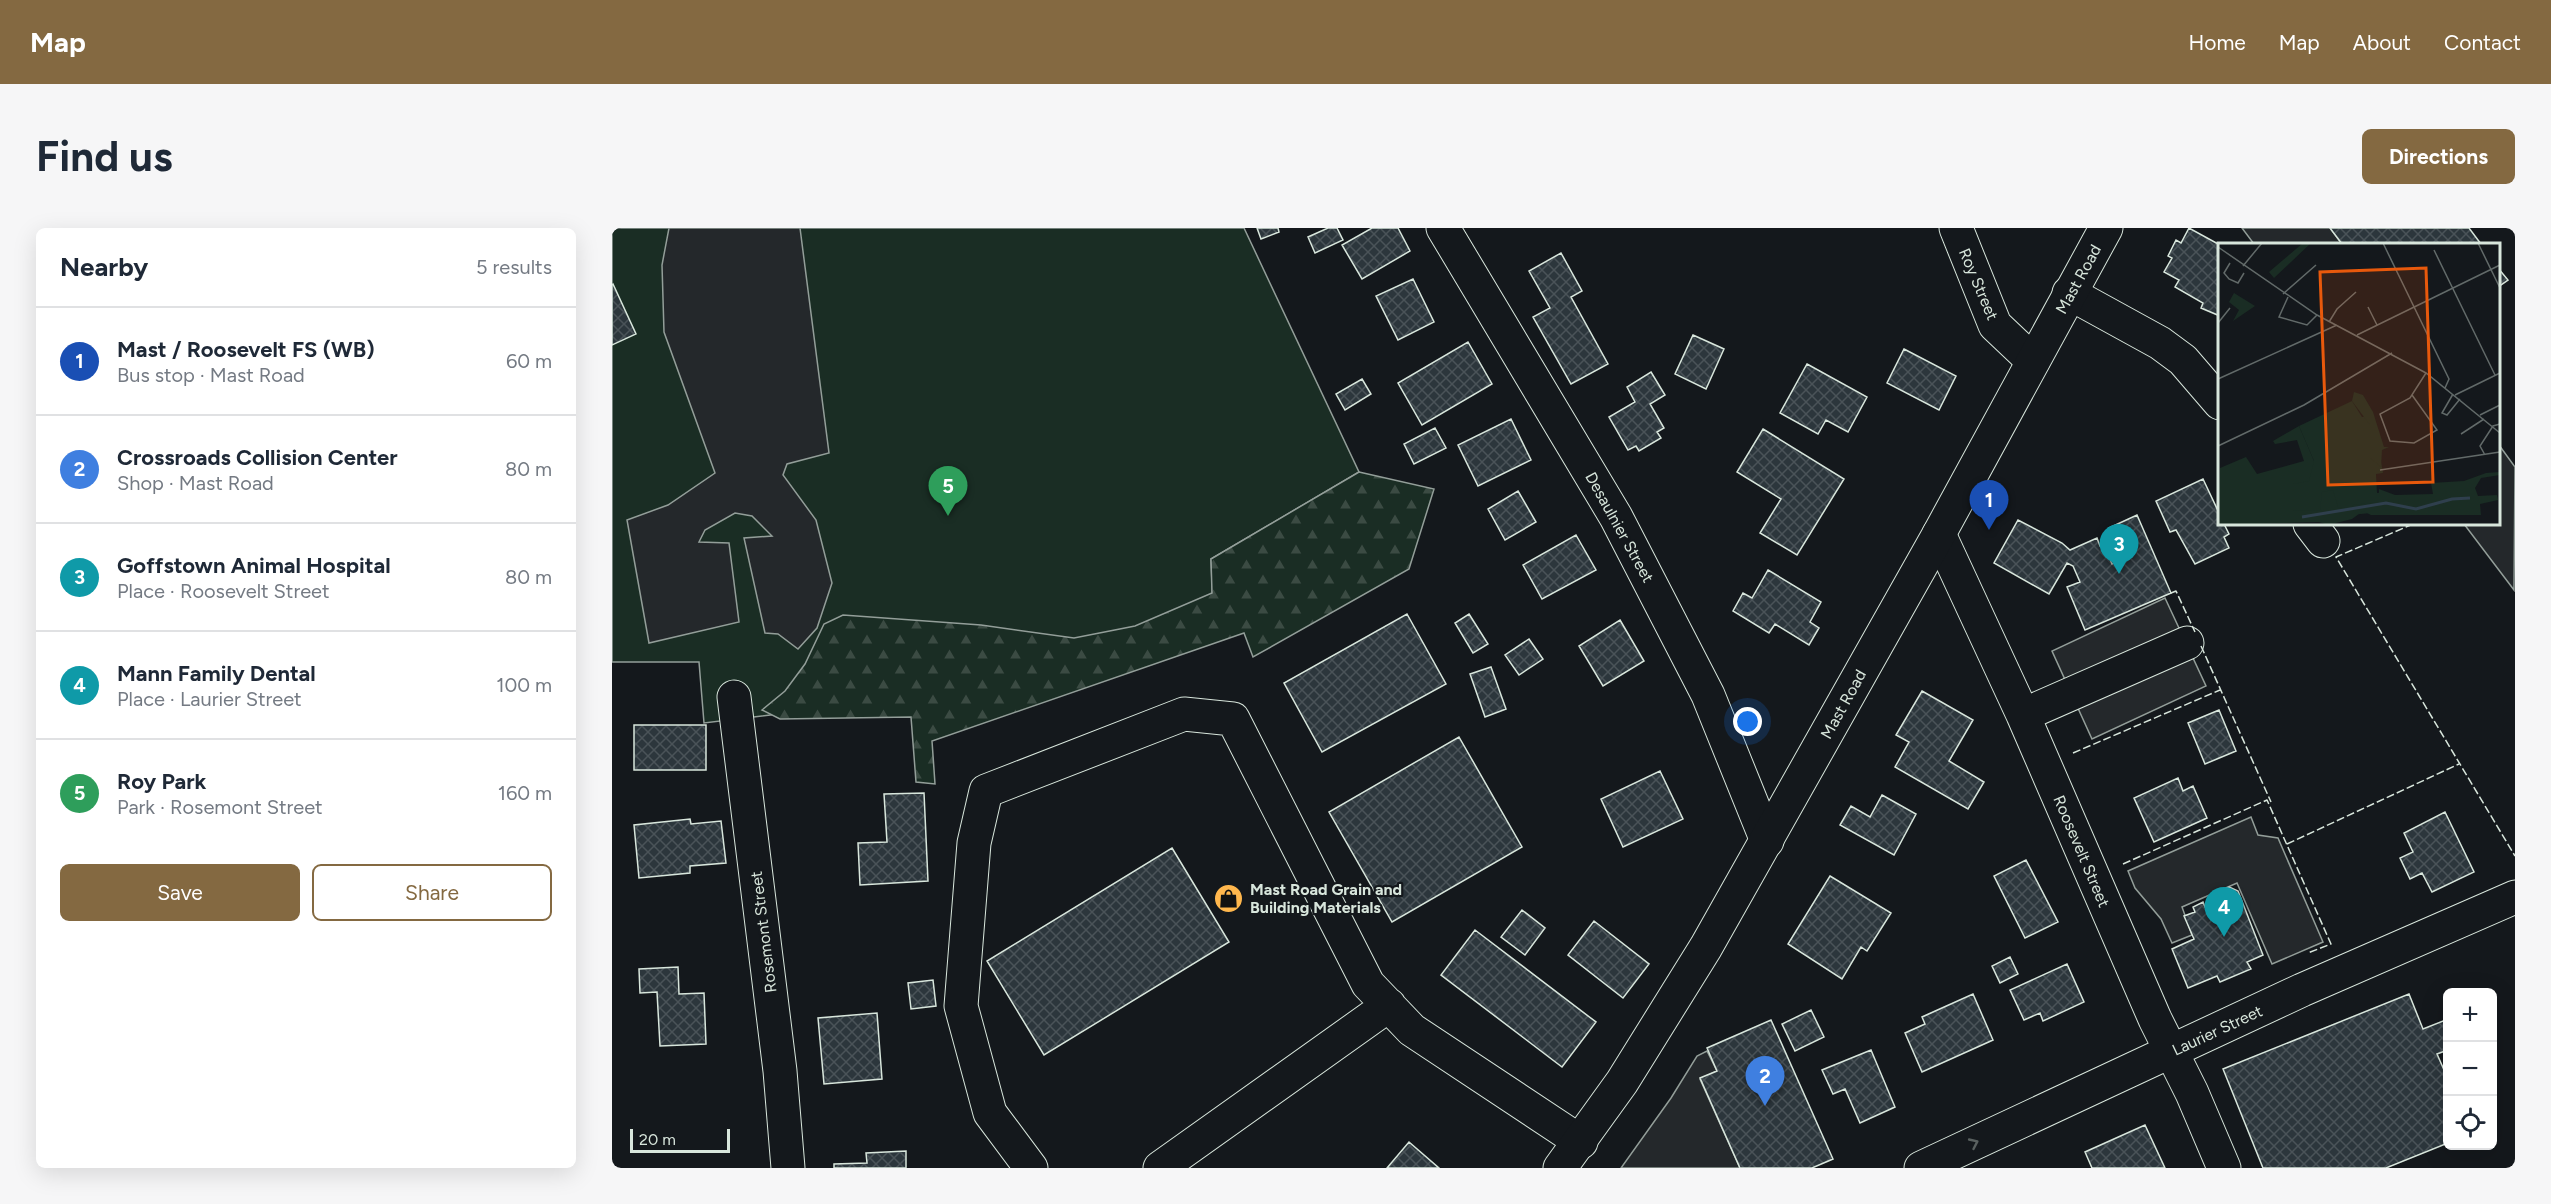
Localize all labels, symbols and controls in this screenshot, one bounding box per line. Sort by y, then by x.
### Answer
text: Map [30,25,86,59]
text: Home [2189,30,2246,55]
text: Map [2279,30,2320,55]
text: About [2353,30,2411,55]
text: Contact [2444,30,2521,55]
button: Directions [2362,129,2515,184]
text: Find us [36,131,173,182]
street label: Mast Road [2052,241,2105,317]
inset map [2218,243,2500,525]
street label: Roy Street [1955,245,2002,323]
text: Nearby [60,251,148,283]
text: 5 results [476,255,552,279]
text: Mast / Roosevelt FS (WB) [117,336,375,363]
text: 1 [75,349,84,373]
text: 60 m [506,349,552,373]
text: Bus stop · Mast Road [117,363,305,387]
text: Crossroads Collision Center [117,444,398,471]
text: 2 [74,457,85,481]
text: 80 m [505,457,552,481]
pin: 5 [928,466,968,516]
street label: Desaulnier Street [1581,469,1658,586]
text: Shop · Mast Road [117,471,274,495]
pin: 1 [1970,480,2008,530]
pin: 3 [2100,524,2138,574]
text: Goffstown Animal Hospital [117,552,391,579]
text: 3 [74,565,85,589]
text: 80 m [505,565,552,589]
text: Place · Roosevelt Street [117,579,330,603]
text: Mann Family Dental [117,660,316,687]
street label: Mast Road [1817,666,1870,742]
text: 4 [73,673,86,697]
text: 100 m [496,673,552,697]
text: Place · Laurier Street [117,687,302,711]
your location [1733,707,1762,736]
text: Roy Park [117,768,206,795]
text: 5 [74,781,85,805]
text: 160 m [498,781,552,805]
street label: Roosevelt Street [2049,792,2114,910]
text: Park · Rosemont Street [117,795,323,819]
button: Save [60,864,300,921]
button: Share [312,864,552,921]
street label: Rosemont Street [747,870,780,994]
place label: Mast Road Grain and Building Materials [1250,880,1402,917]
shop icon: Mast Road Grain and Building Materials [1213,882,1245,914]
pin: 4 [2204,888,2244,937]
map controls [2443,988,2497,1150]
button: + [2443,988,2497,1042]
street label: Laurier Street [2169,1001,2265,1060]
button: − [2443,1042,2497,1096]
pin: 2 [1746,1056,1784,1106]
button: locate [2443,1096,2497,1150]
scale bar [630,1126,730,1154]
text: 20 m [639,1130,676,1149]
one-way arrow [1967,1139,1978,1151]

